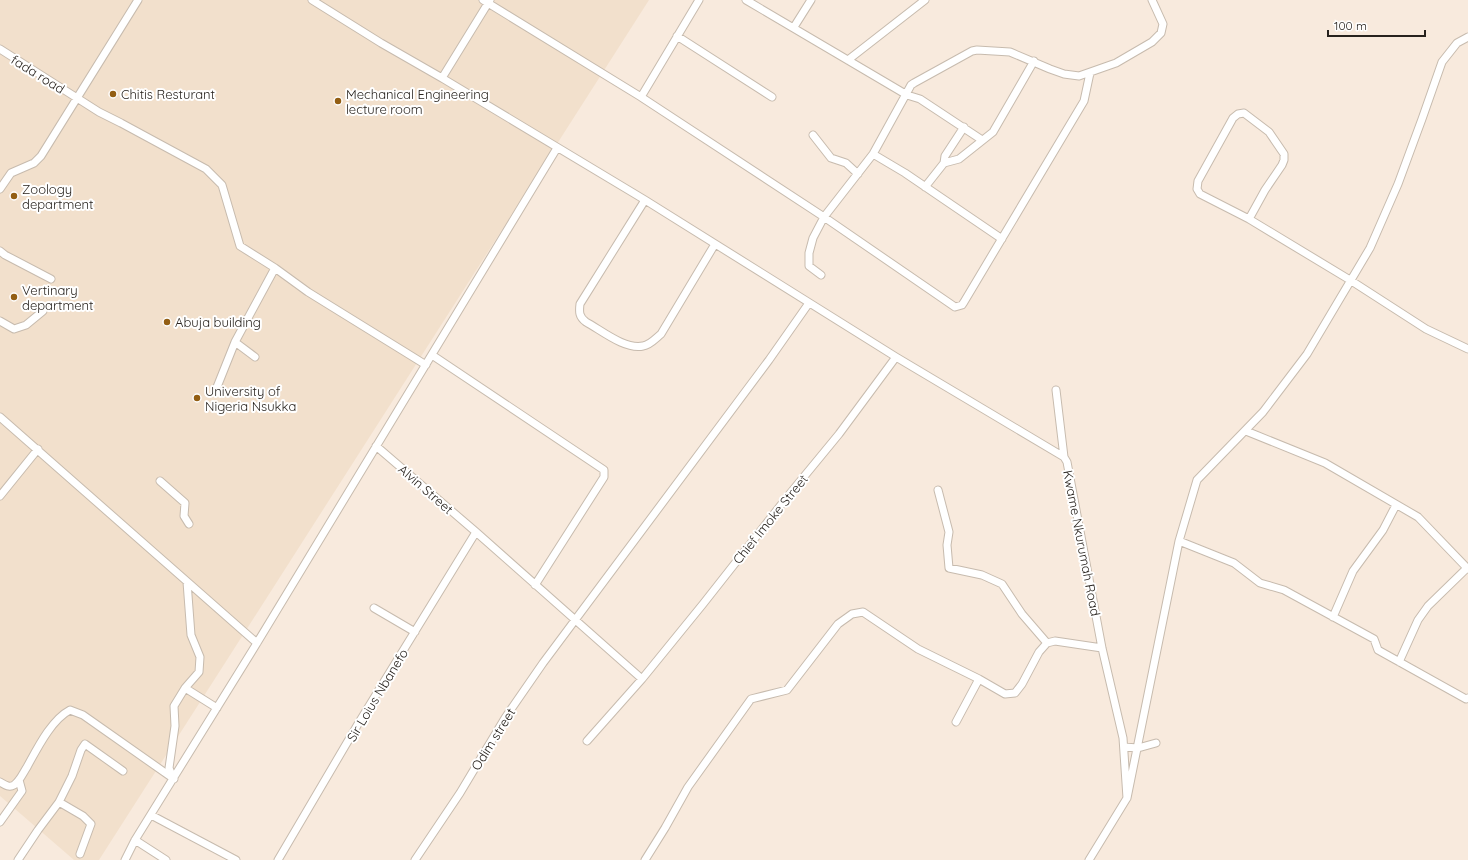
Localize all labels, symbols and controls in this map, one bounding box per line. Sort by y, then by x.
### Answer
scale bar [1328,12,1425,38]
text: 100 m [1334,18,1367,33]
street label: fada road [8,51,68,97]
place label: Chitis Resturant [121,86,215,102]
place label: Mechanical Engineering lecture room [346,86,489,117]
marker: Chitis Resturant [108,89,118,99]
marker: Mechanical Engineering lecture room [333,96,343,106]
place label: Zoology department [22,181,94,212]
marker: Zoology department [9,191,19,201]
place label: Vertinary department [22,282,94,313]
marker: Vertinary department [9,292,19,302]
place label: Abuja building [175,314,261,330]
marker: Abuja building [162,317,172,327]
place label: University of Nigeria Nsukka [205,383,296,414]
marker: University of Nigeria Nsukka [192,393,202,403]
street label: Alvin Street [395,461,457,517]
street label: Kwame Nkurumah Road [1060,469,1104,617]
street label: Chief Imoke Street [729,471,811,567]
street label: Sir Loius Nbanefo [343,646,411,744]
street label: Odim street [468,705,518,773]

